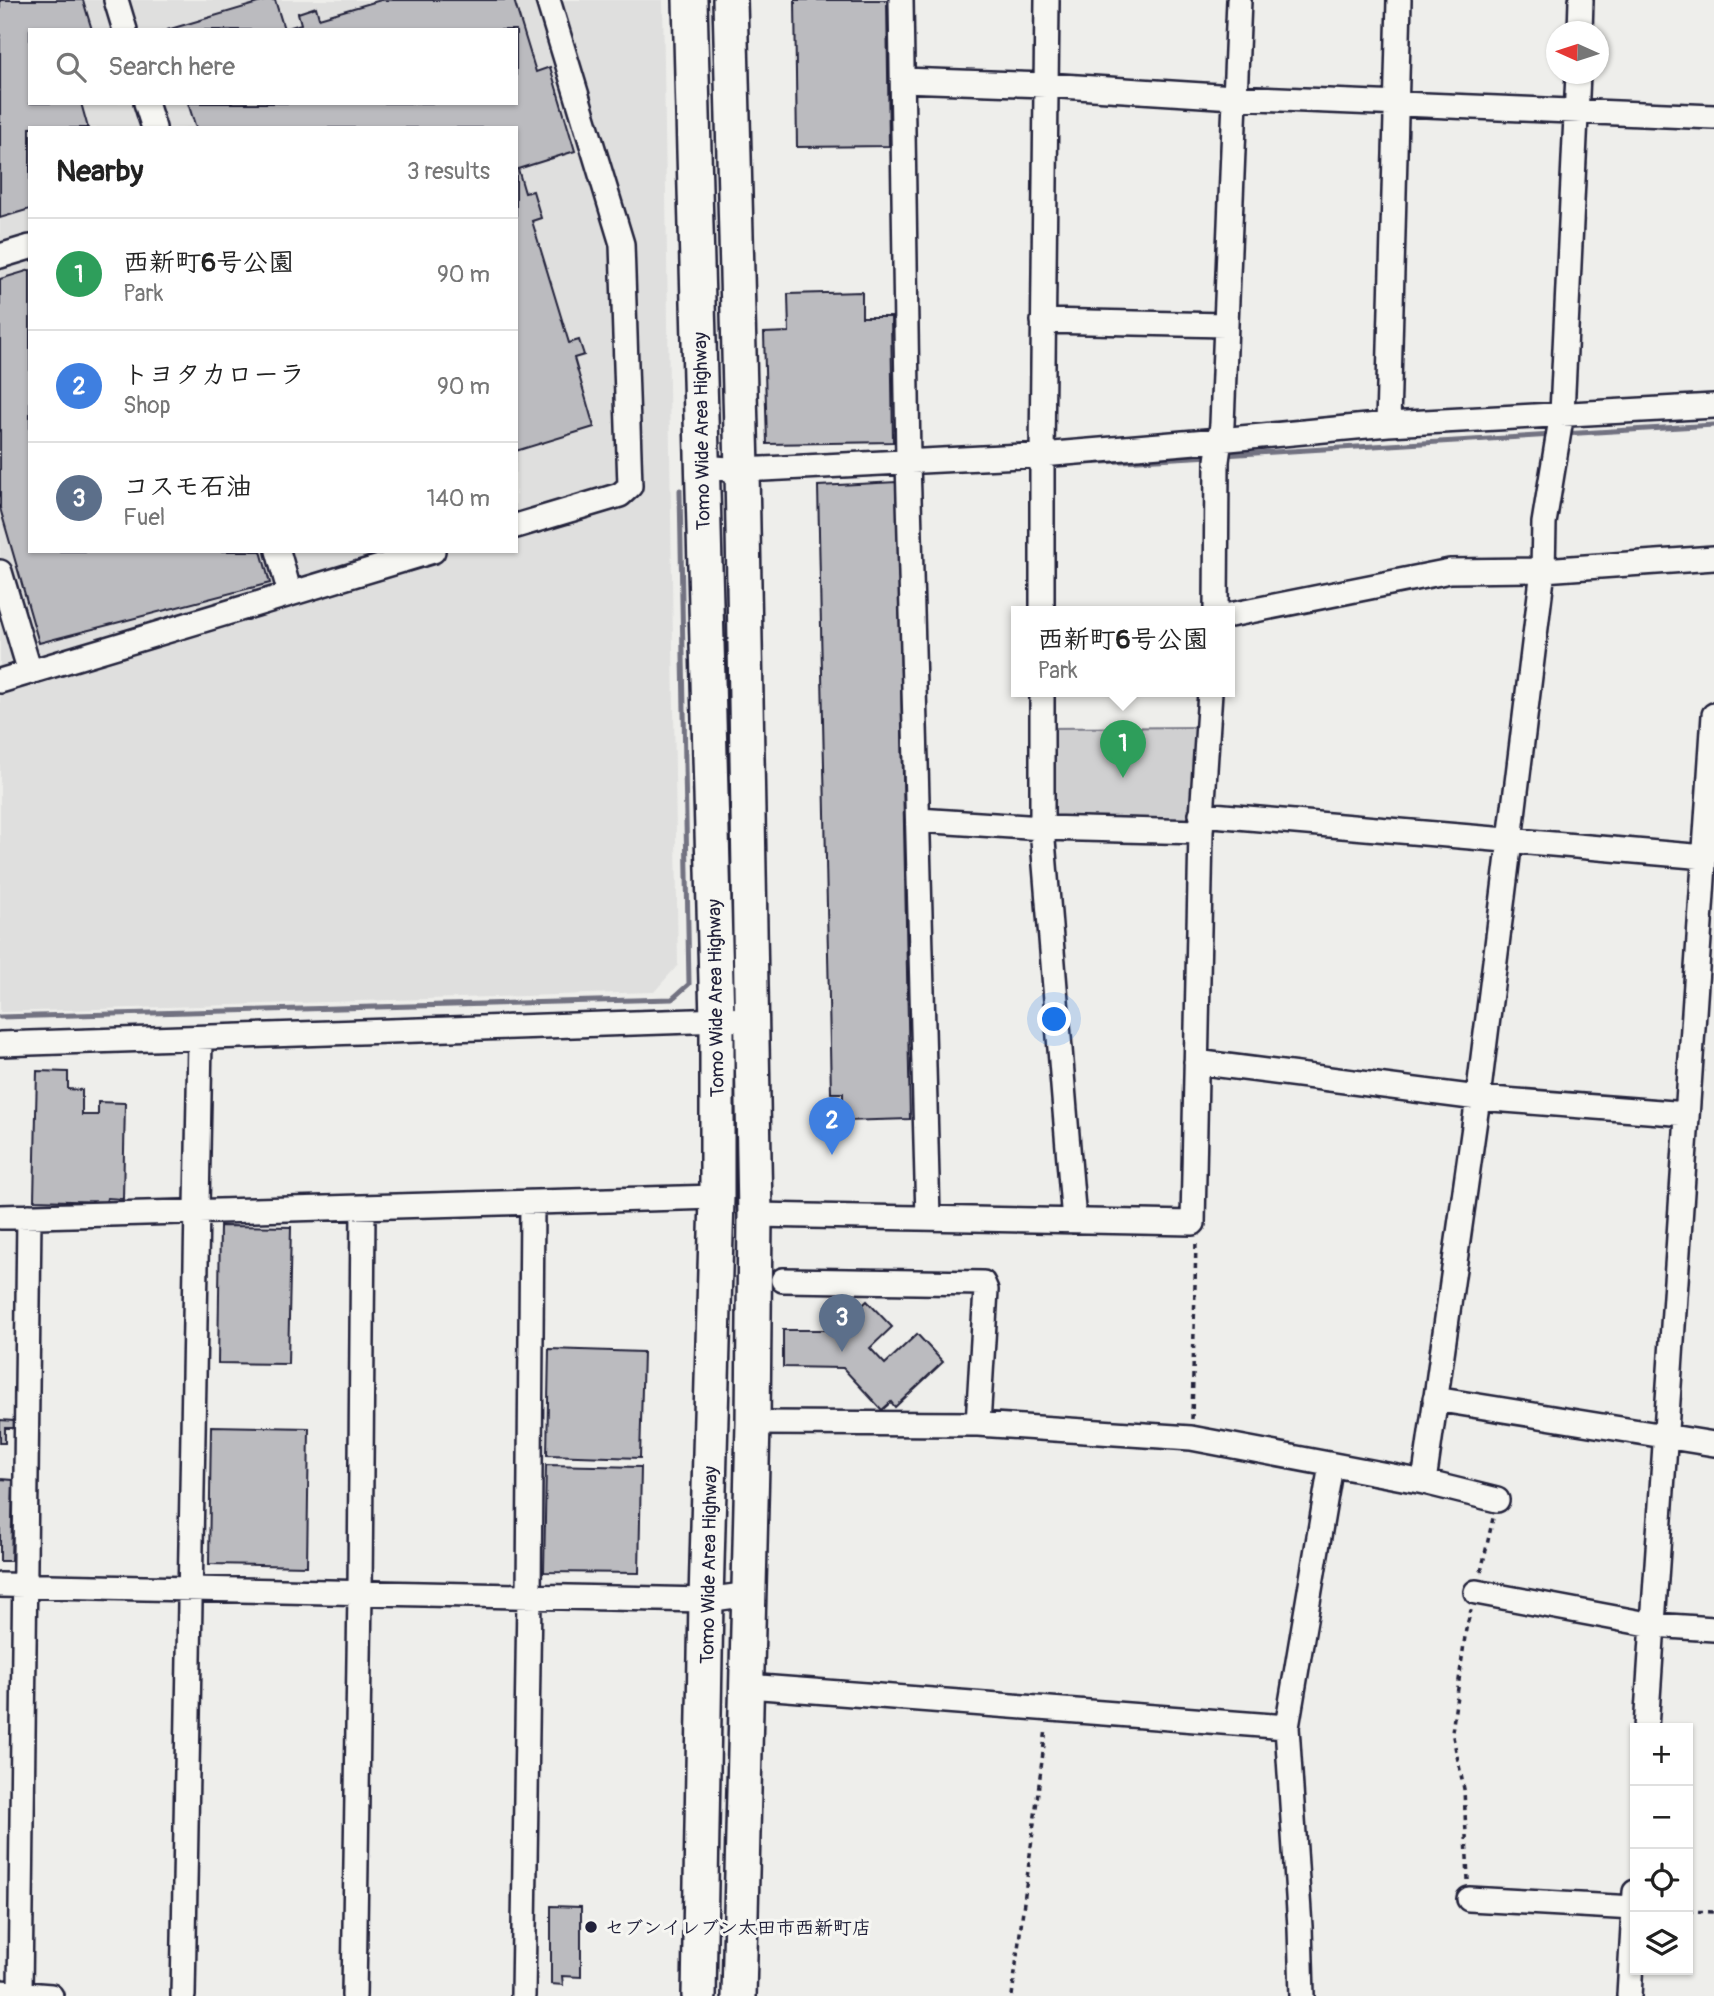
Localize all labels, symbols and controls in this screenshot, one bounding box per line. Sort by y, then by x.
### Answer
north arrow [1546,21,1609,84]
search box [28,28,518,105]
icon: search [52,48,90,86]
text: Search here [108,51,235,83]
text: Nearby [56,153,143,190]
text: 3 results [407,157,490,186]
text: 西新町6号公園 [123,247,294,279]
text: 1 [75,260,84,289]
text: 90 m [437,260,490,289]
text: Park [123,279,163,308]
street label: Tomo Wide Area Highway [688,332,716,530]
text: トヨタカローラ [123,359,305,391]
text: 2 [73,372,85,401]
text: 90 m [437,372,490,401]
text: Shop [123,391,171,420]
text: コスモ石油 [123,471,252,503]
text: 3 [73,484,85,513]
text: 140 m [427,484,490,513]
text: Fuel [123,503,165,532]
popup [1011,606,1235,697]
text: 西新町6号公園 [1037,624,1209,656]
text: Park [1037,656,1078,685]
pin: 1 [1100,720,1146,778]
street label: Tomo Wide Area Highway [702,899,730,1097]
your location [1037,1002,1071,1036]
pin: 2 [809,1097,855,1155]
pin: 3 [819,1294,865,1352]
street label: Tomo Wide Area Highway [695,1466,723,1664]
map controls [1630,1723,1693,1975]
button: + [1630,1723,1693,1786]
button: − [1630,1786,1693,1849]
button: locate [1630,1849,1693,1912]
button: layers [1630,1912,1693,1975]
place label: セブンイレブン太田市西新町店 [605,1916,871,1940]
marker: セブンイレブン太田市西新町店 [583,1919,599,1935]

